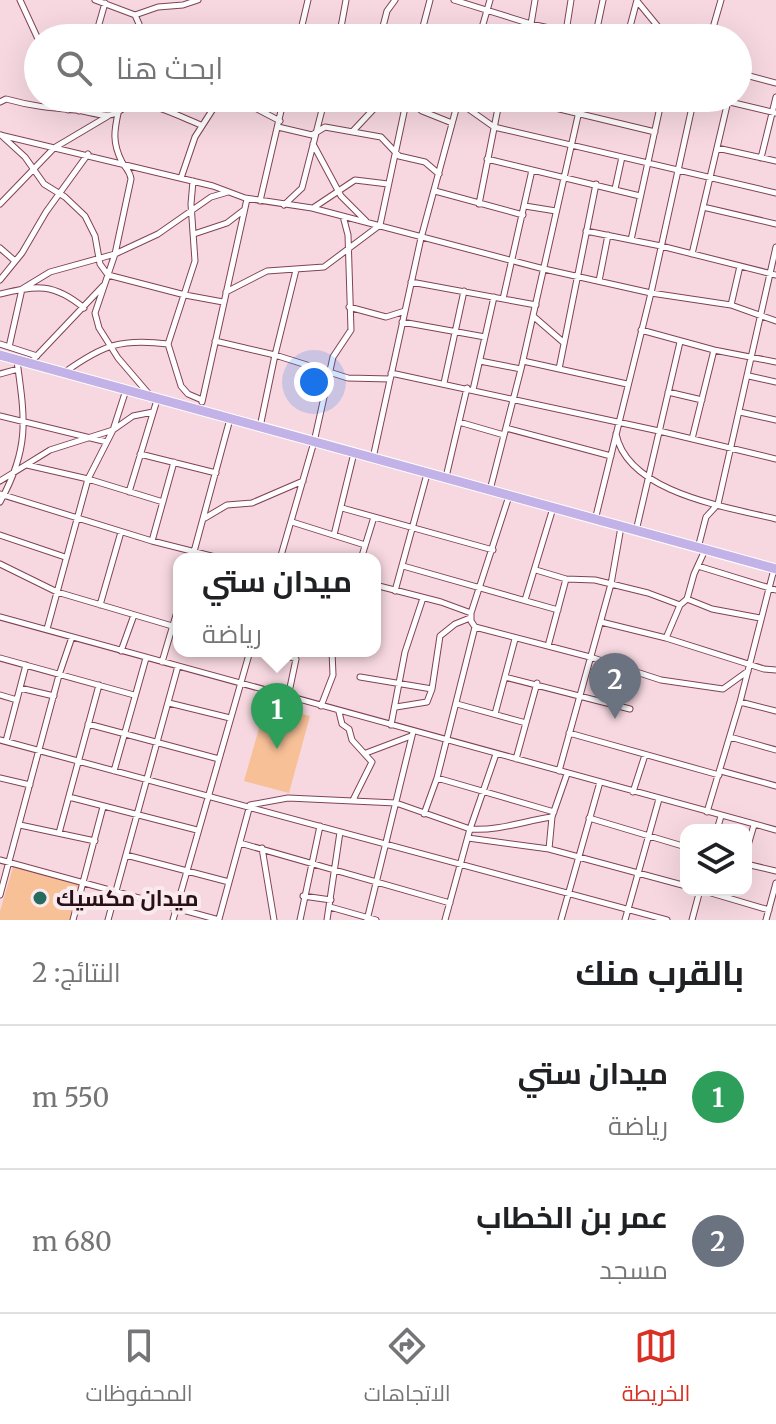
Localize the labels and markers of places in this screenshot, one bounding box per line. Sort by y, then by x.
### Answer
pin: 2 [589,653,641,719]
pin: 1 [251,683,303,749]
place label: ميدان مكسيك [56,884,199,912]
marker: ميدان مكسيك [31,889,49,907]

